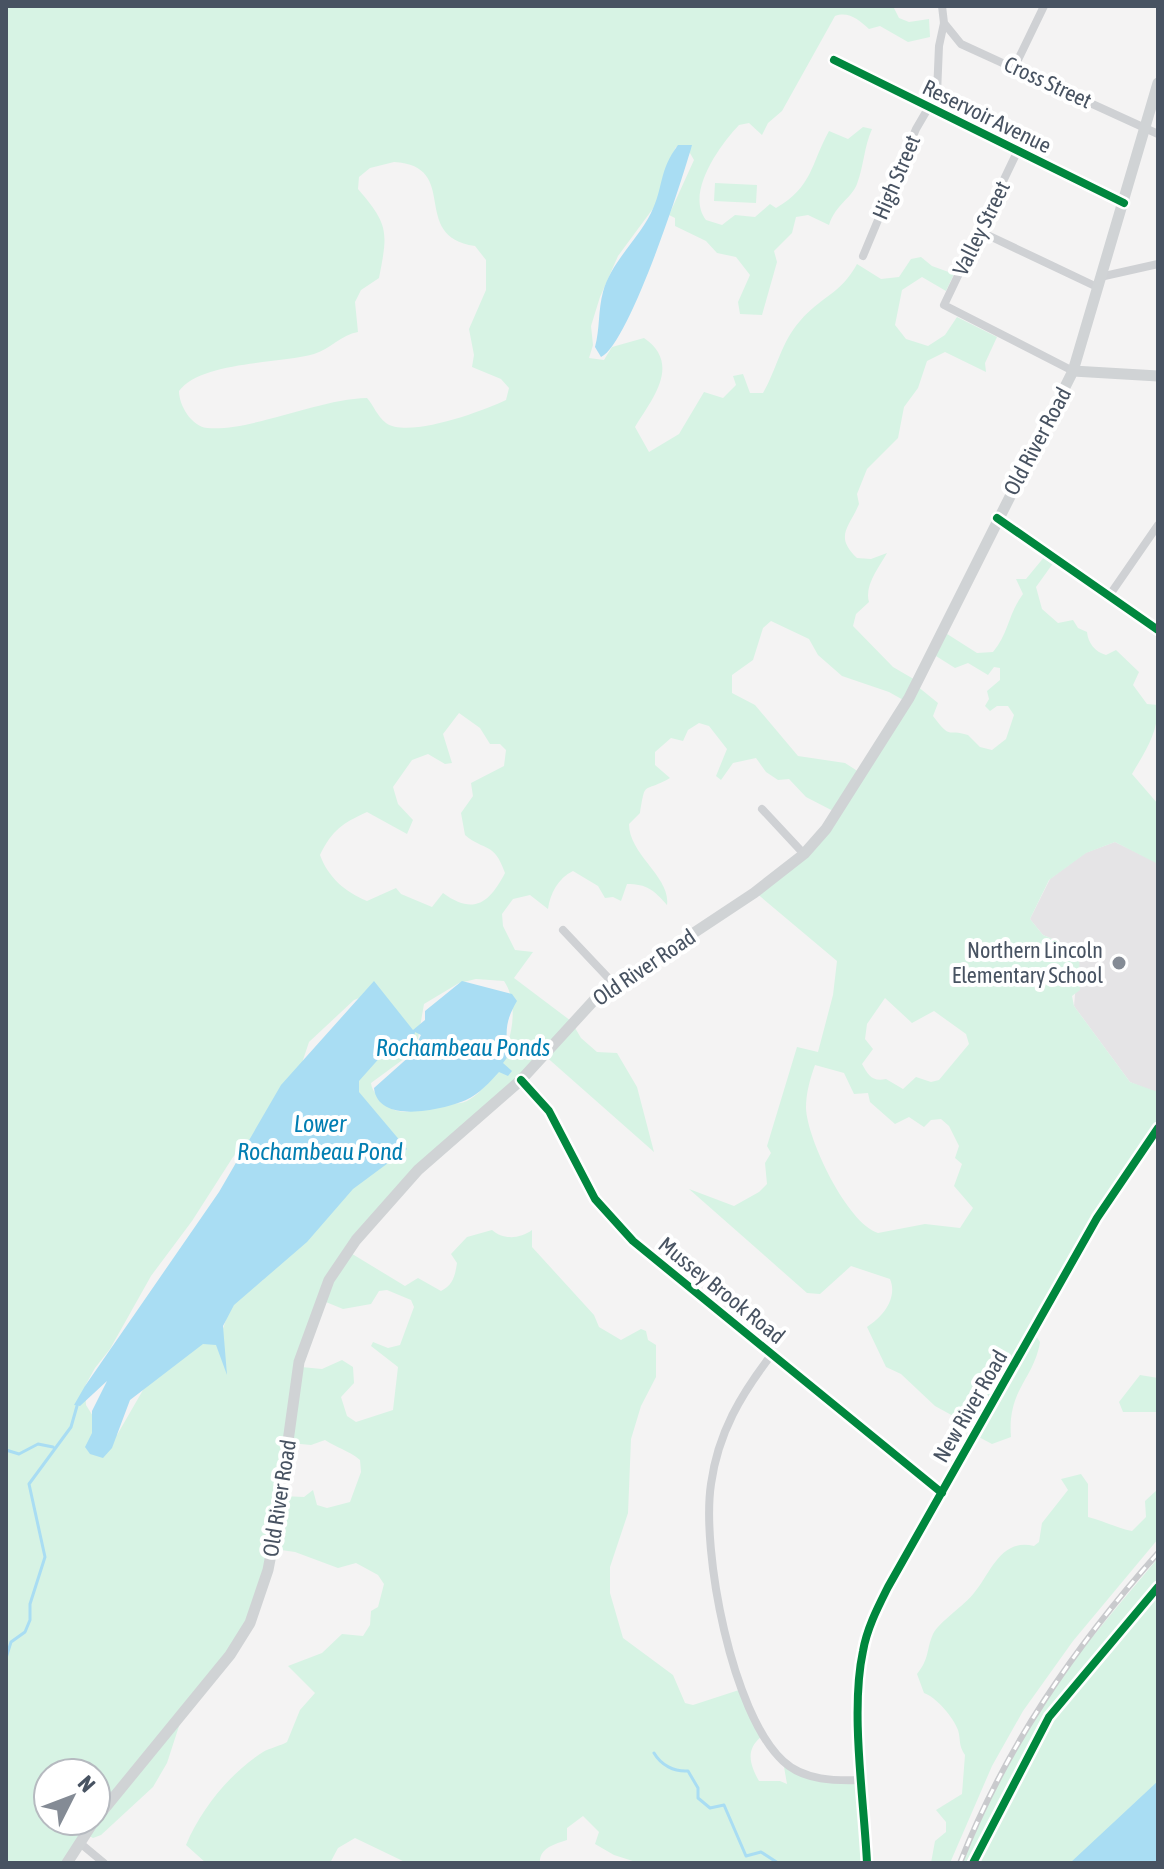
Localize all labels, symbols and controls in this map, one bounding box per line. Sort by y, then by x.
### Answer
street label: Cross Street [1000,50,1096,114]
street label: Reservoir Avenue [918,74,1056,158]
street label: High Street [867,131,925,223]
street label: Valley Street [947,177,1015,279]
street label: Old River Road [998,383,1076,499]
street label: Old River Road [588,923,700,1011]
place label: Northern Lincoln Elementary School [952,937,1103,988]
marker: Northern Lincoln Elementary School [1110,954,1128,972]
water label: Rochambeau Ponds [376,1034,550,1061]
water label: Lower Rochambeau Pond [237,1110,403,1165]
street label: Mussey Brook Road [654,1231,790,1349]
street label: New River Road [927,1345,1013,1467]
street label: Old River Road [257,1438,301,1558]
north arrow [32,1757,112,1837]
text: N [73,1770,101,1797]

